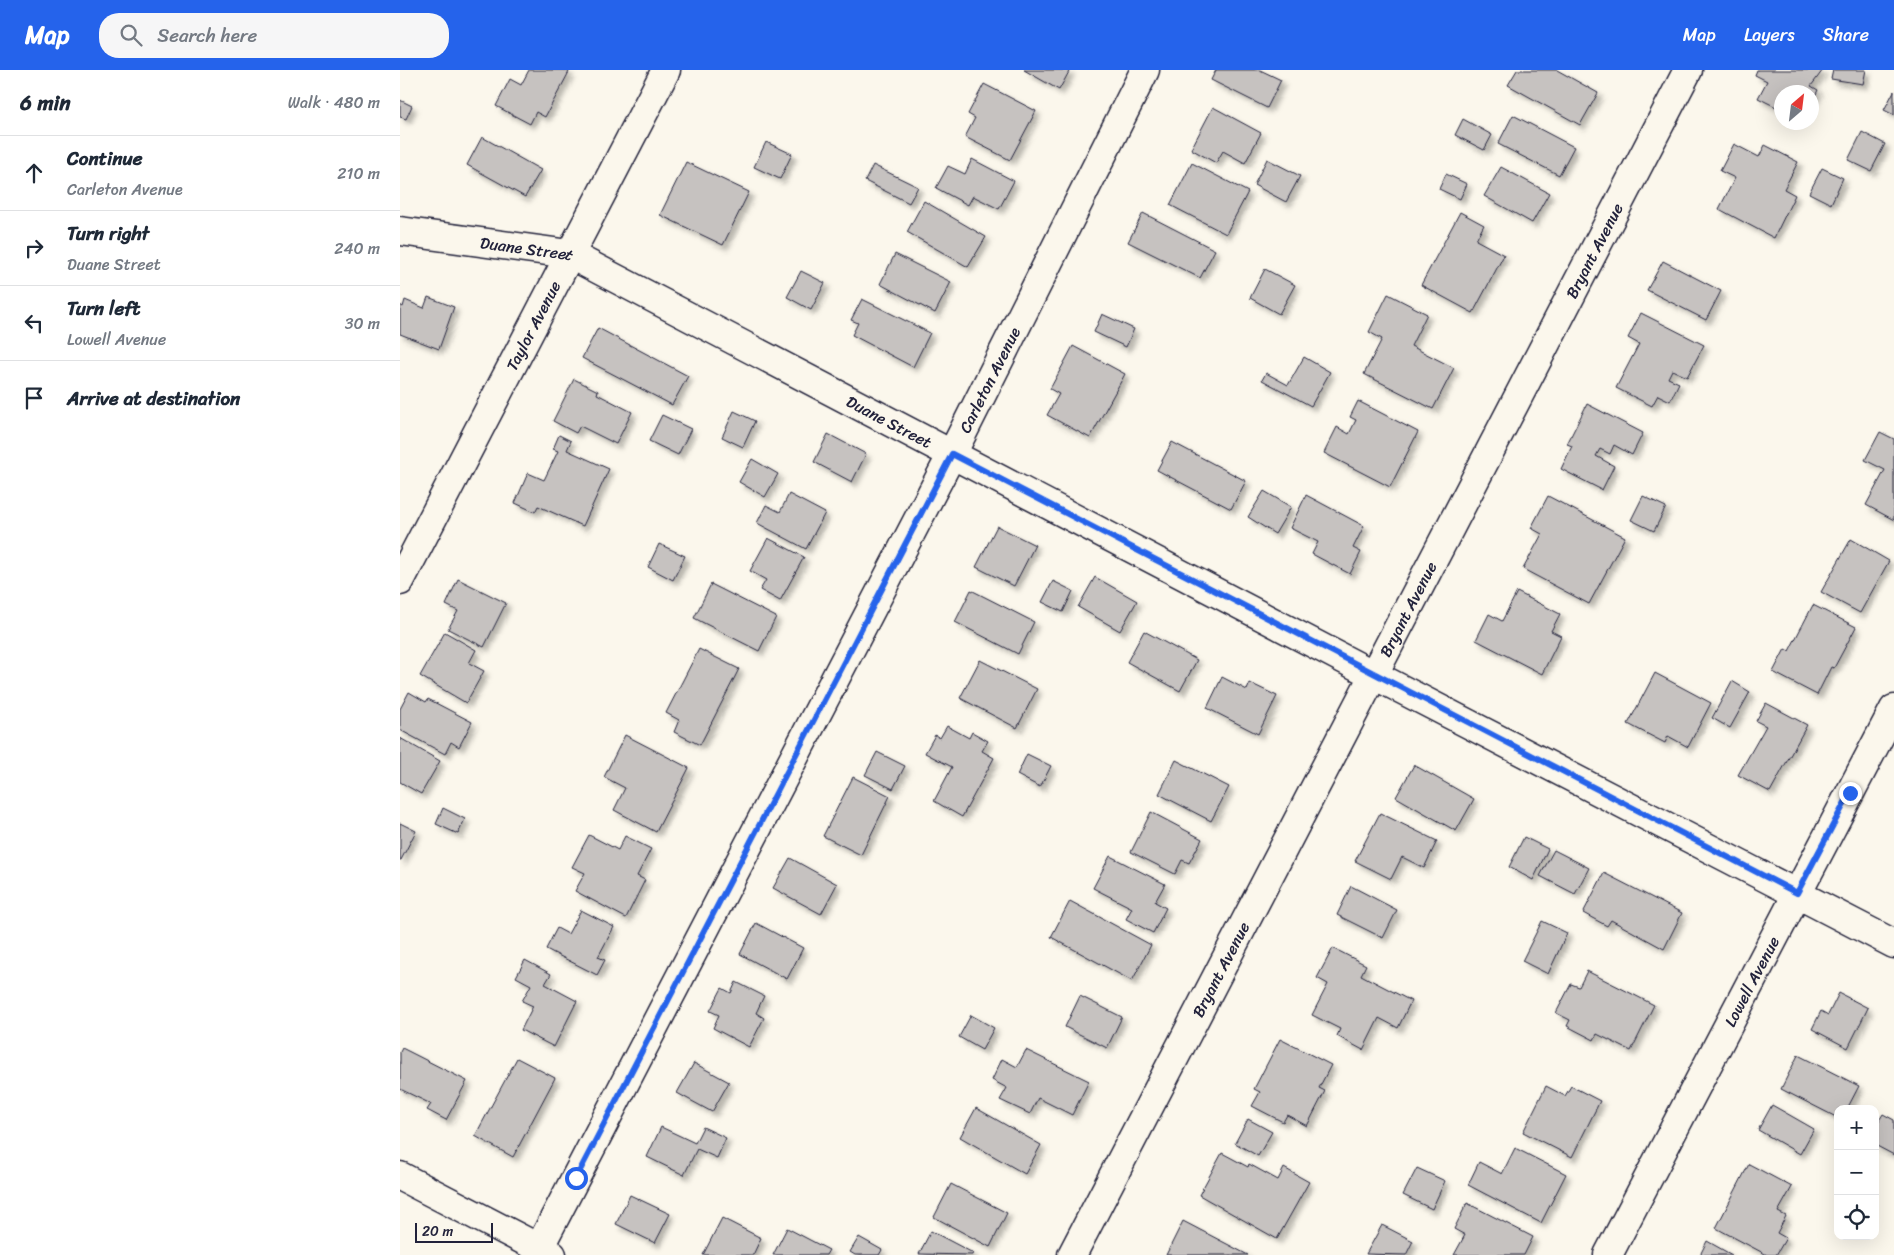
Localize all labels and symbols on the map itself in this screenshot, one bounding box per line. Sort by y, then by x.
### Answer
north arrow [1774,85,1819,130]
street label: Bryant Avenue [1558,198,1632,304]
street label: Duane Street [478,228,579,269]
street label: Taylor Avenue [498,275,569,376]
street label: Carleton Avenue [951,322,1029,438]
street label: Duane Street [841,387,937,457]
street label: Bryant Avenue [1371,556,1445,662]
route end [1839,782,1862,805]
street label: Bryant Avenue [1184,916,1258,1023]
street label: Lowell Avenue [1716,931,1788,1032]
route start [565,1167,588,1190]
scale bar [415,1220,492,1243]

